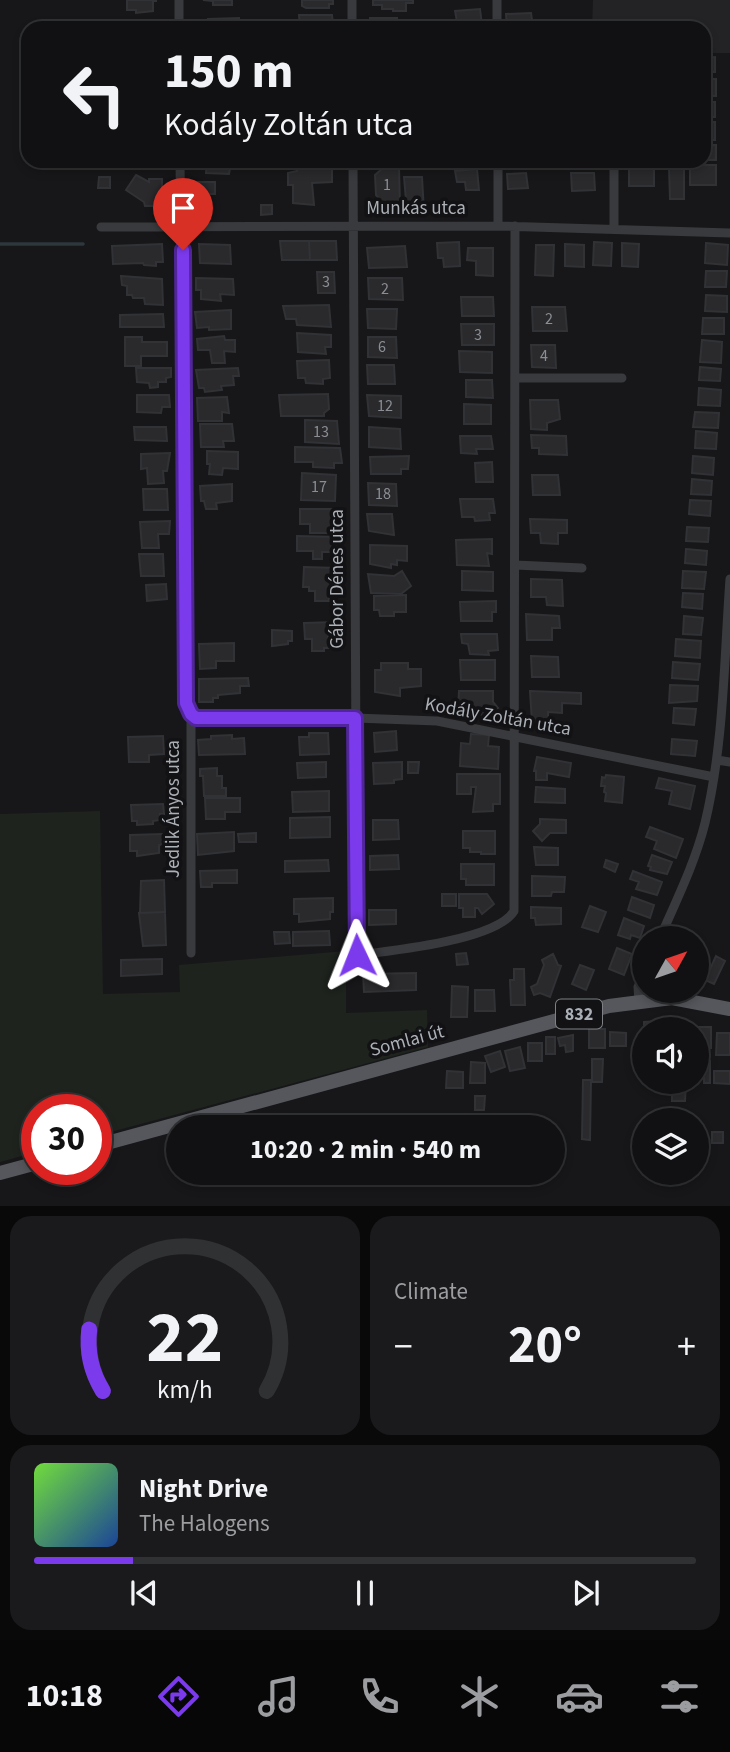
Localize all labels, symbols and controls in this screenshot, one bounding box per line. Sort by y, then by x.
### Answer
text: 150 m [164,37,293,107]
icon: left [49,49,140,140]
text: Kodály Zoltán utca [164,102,413,148]
house number: 1 [383,174,391,196]
pin [153,178,213,250]
icon: arrive [164,189,202,227]
street label: Munkás utca [366,195,466,222]
house number: 3 [322,271,330,293]
house number: 2 [381,278,389,300]
house number: 2 [545,308,553,330]
house number: 3 [474,324,482,346]
house number: 6 [378,336,386,358]
house number: 4 [540,345,548,367]
house number: 12 [377,395,393,417]
house number: 13 [313,421,329,443]
house number: 17 [311,476,327,498]
house number: 18 [375,483,391,505]
street label: Gábor Dénes utca [324,509,351,649]
street label: Kodály Zoltán utca [423,691,573,743]
street label: Jedlik Ányos utca [160,740,187,878]
position arrow [320,918,394,992]
north arrow [632,926,709,1003]
map controls [632,926,709,1185]
road number: 832 [556,1000,602,1028]
button: sound [632,1017,709,1094]
street label: Somlai út [367,1018,448,1064]
speed limit sign: 30 [21,1094,112,1185]
button: layers [632,1108,709,1185]
text: 10:20 · 2 min · 540 m [250,1131,481,1168]
text: Climate [394,1275,468,1308]
text: 22 [147,1287,223,1391]
text: 20° [508,1309,582,1383]
text: − [394,1320,413,1374]
text: + [677,1320,696,1374]
text: km/h [157,1372,213,1408]
text: Night Drive [139,1470,268,1507]
text: The Halogens [139,1507,270,1540]
icon: previous [125,1574,163,1612]
icon: pause [346,1574,384,1612]
icon: next [567,1574,605,1612]
icon: directions [154,1672,203,1721]
icon: music [254,1672,303,1721]
icon: phone [355,1672,404,1721]
icon: climate [455,1672,504,1721]
icon: car [555,1672,604,1721]
icon: filters [655,1672,704,1721]
text: 10:18 [26,1673,103,1719]

